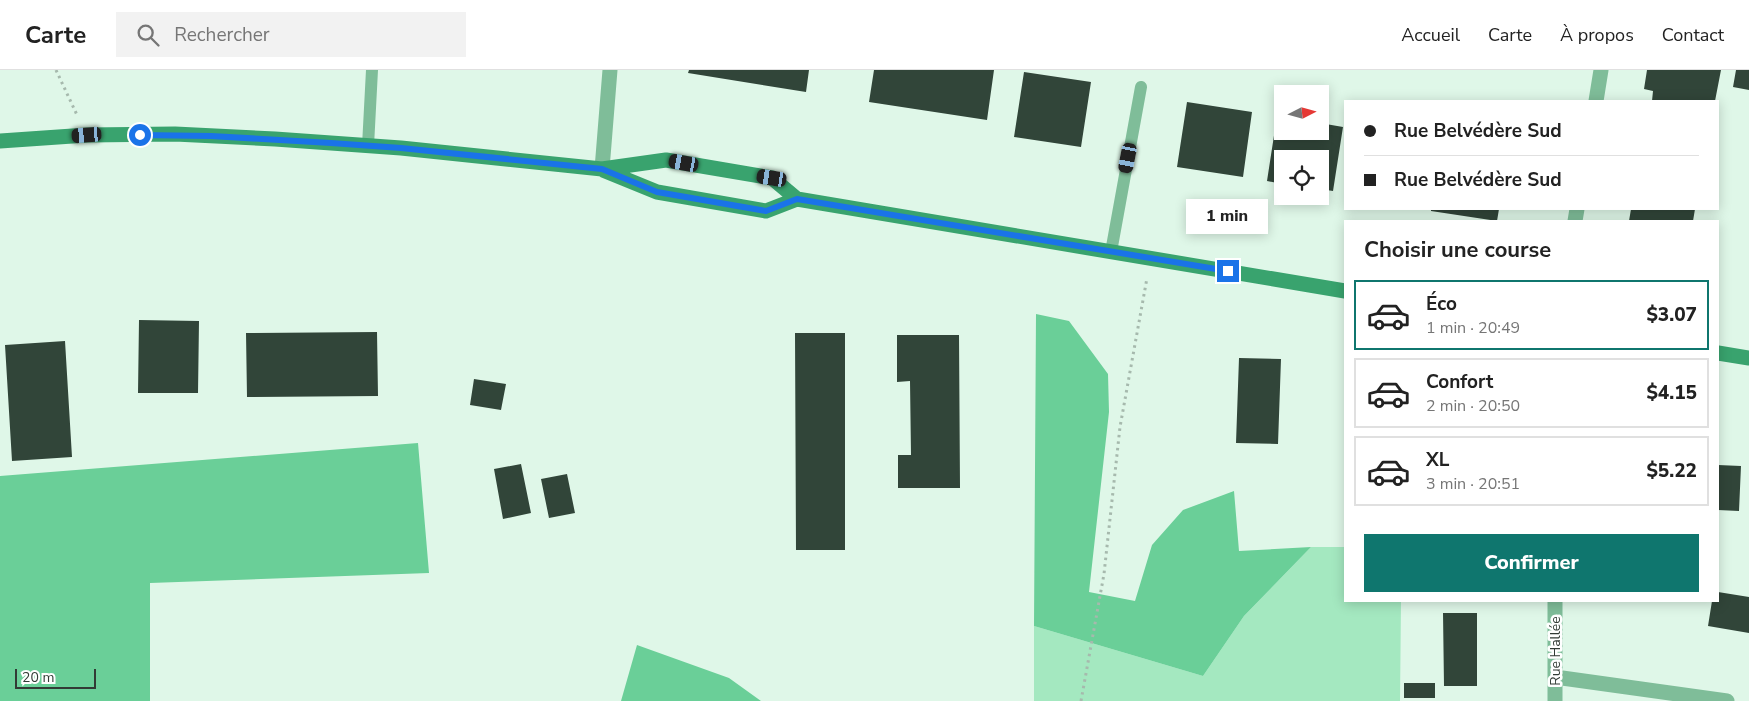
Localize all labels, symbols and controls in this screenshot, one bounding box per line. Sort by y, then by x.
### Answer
search box [116,12,466,57]
text: Carte [25,19,86,51]
icon: search [134,21,162,49]
text: Rechercher [174,22,270,48]
text: Accueil [1401,23,1460,47]
text: Carte [1488,23,1532,47]
text: À propos [1560,23,1634,47]
text: Contact [1662,23,1724,47]
north arrow [1274,85,1329,140]
map controls [1274,85,1329,205]
text: Rue Belvédère Sud [1394,118,1562,144]
route start [129,124,151,146]
car [71,126,102,144]
car [1117,142,1138,174]
button: locate [1274,150,1329,205]
car [667,153,700,173]
text: Rue Belvédère Sud [1394,167,1562,193]
car [756,168,787,188]
callout: 1 min [1187,198,1269,234]
text: 1 min [1206,205,1248,227]
text: Choisir une course [1364,235,1551,265]
route end [1217,260,1239,282]
text: Éco [1426,291,1457,317]
icon: car [1366,293,1411,338]
text: $3.07 [1646,302,1697,328]
text: 1 min · 20:49 [1426,317,1520,339]
text: Confort [1426,369,1493,395]
icon: car [1366,371,1411,416]
text: $4.15 [1646,380,1697,406]
text: 2 min · 20:50 [1426,395,1520,417]
text: XL [1426,447,1449,473]
icon: car [1366,449,1411,494]
text: $5.22 [1646,458,1697,484]
text: 3 min · 20:51 [1426,473,1520,495]
button: Confirmer [1364,534,1699,592]
street label: Rue Hallée [1546,616,1565,686]
scale bar [15,666,96,689]
text: 20 m [22,668,54,687]

